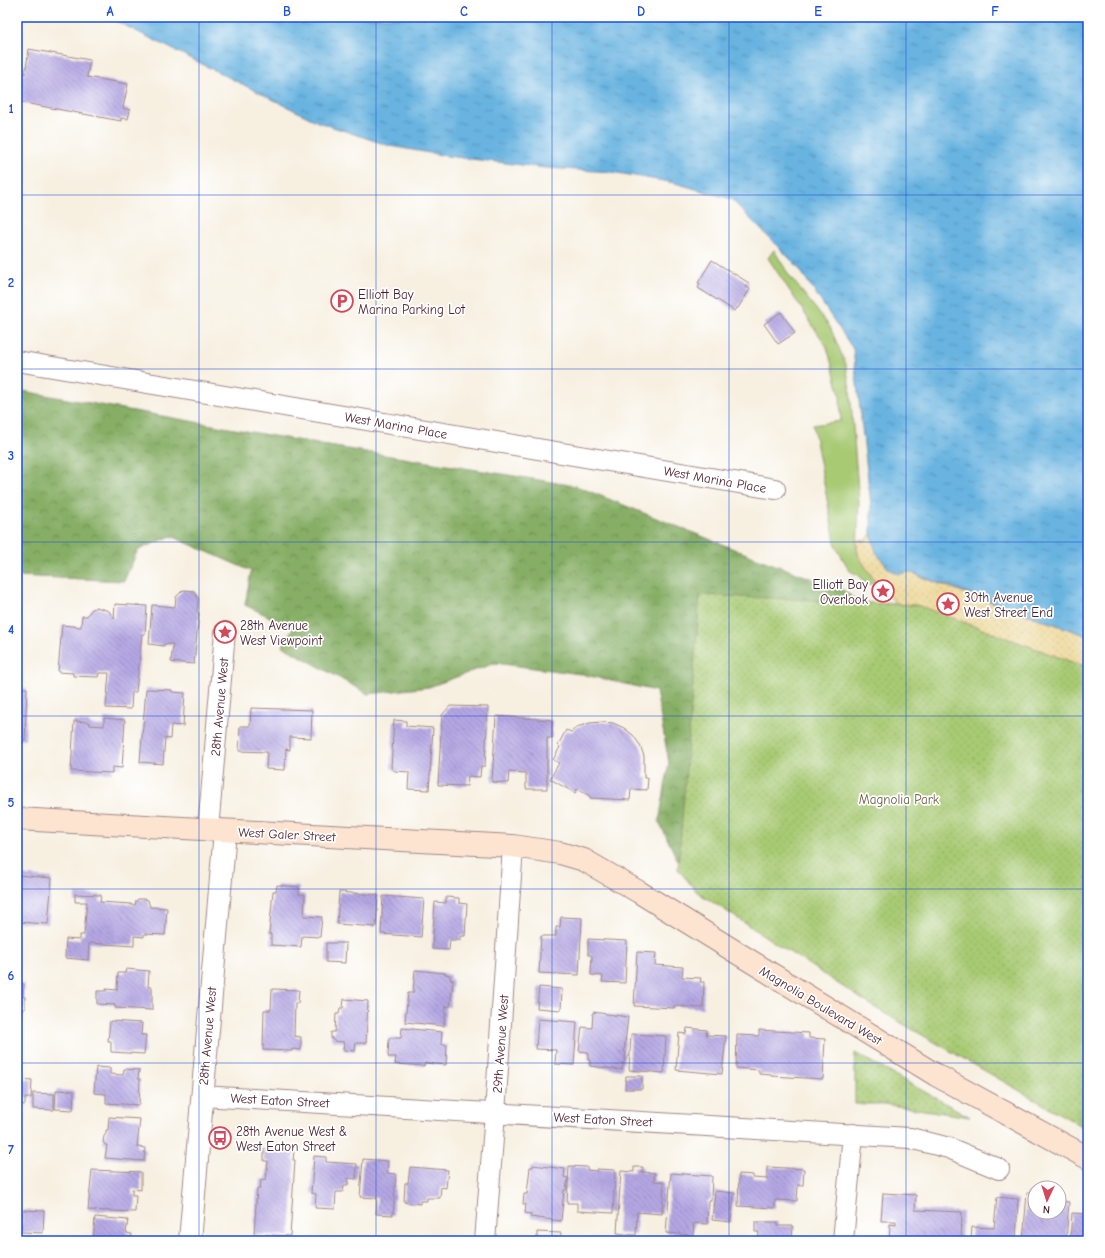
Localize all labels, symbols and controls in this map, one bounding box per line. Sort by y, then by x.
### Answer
text: A [106,4,114,19]
text: B [283,4,291,19]
text: C [460,4,468,19]
text: D [637,4,645,19]
text: E [814,4,822,19]
text: F [991,4,999,19]
text: 1 [8,101,14,116]
text: 2 [8,275,14,290]
place label: Elliott Bay Marina Parking Lot [358,287,466,317]
parking icon: Elliott Bay Marina Parking Lot [329,288,355,314]
street label: West Marina Place [343,409,449,442]
text: 3 [8,448,14,463]
street label: West Marina Place [662,463,768,496]
place label: Elliott Bay Overlook [812,577,869,607]
place icon: Elliott Bay Overlook [870,578,896,604]
place label: 30th Avenue West Street End [964,590,1053,620]
place icon: 30th Avenue West Street End [935,591,961,617]
place label: 28th Avenue West Viewpoint [240,618,323,648]
place icon: 28th Avenue West Viewpoint [212,619,238,645]
text: 4 [8,622,14,637]
street label: 28th Avenue West [208,656,231,757]
park label: Magnolia Park [859,792,940,807]
text: 5 [8,795,15,810]
street label: West Galer Street [238,824,337,845]
street label: Magnolia Boulevard West [757,963,886,1049]
text: 6 [8,968,15,983]
street label: 28th Avenue West [196,985,219,1086]
street label: 29th Avenue West [490,993,512,1094]
street label: West Eaton Street [230,1090,331,1111]
street label: West Eaton Street [553,1109,654,1130]
place label: 28th Avenue West & West Eaton Street [236,1124,347,1154]
bus stop icon: 28th Avenue West & West Eaton Street [207,1125,233,1151]
text: 7 [8,1142,14,1157]
north arrow [1027,1180,1067,1220]
text: N [1042,1203,1050,1216]

